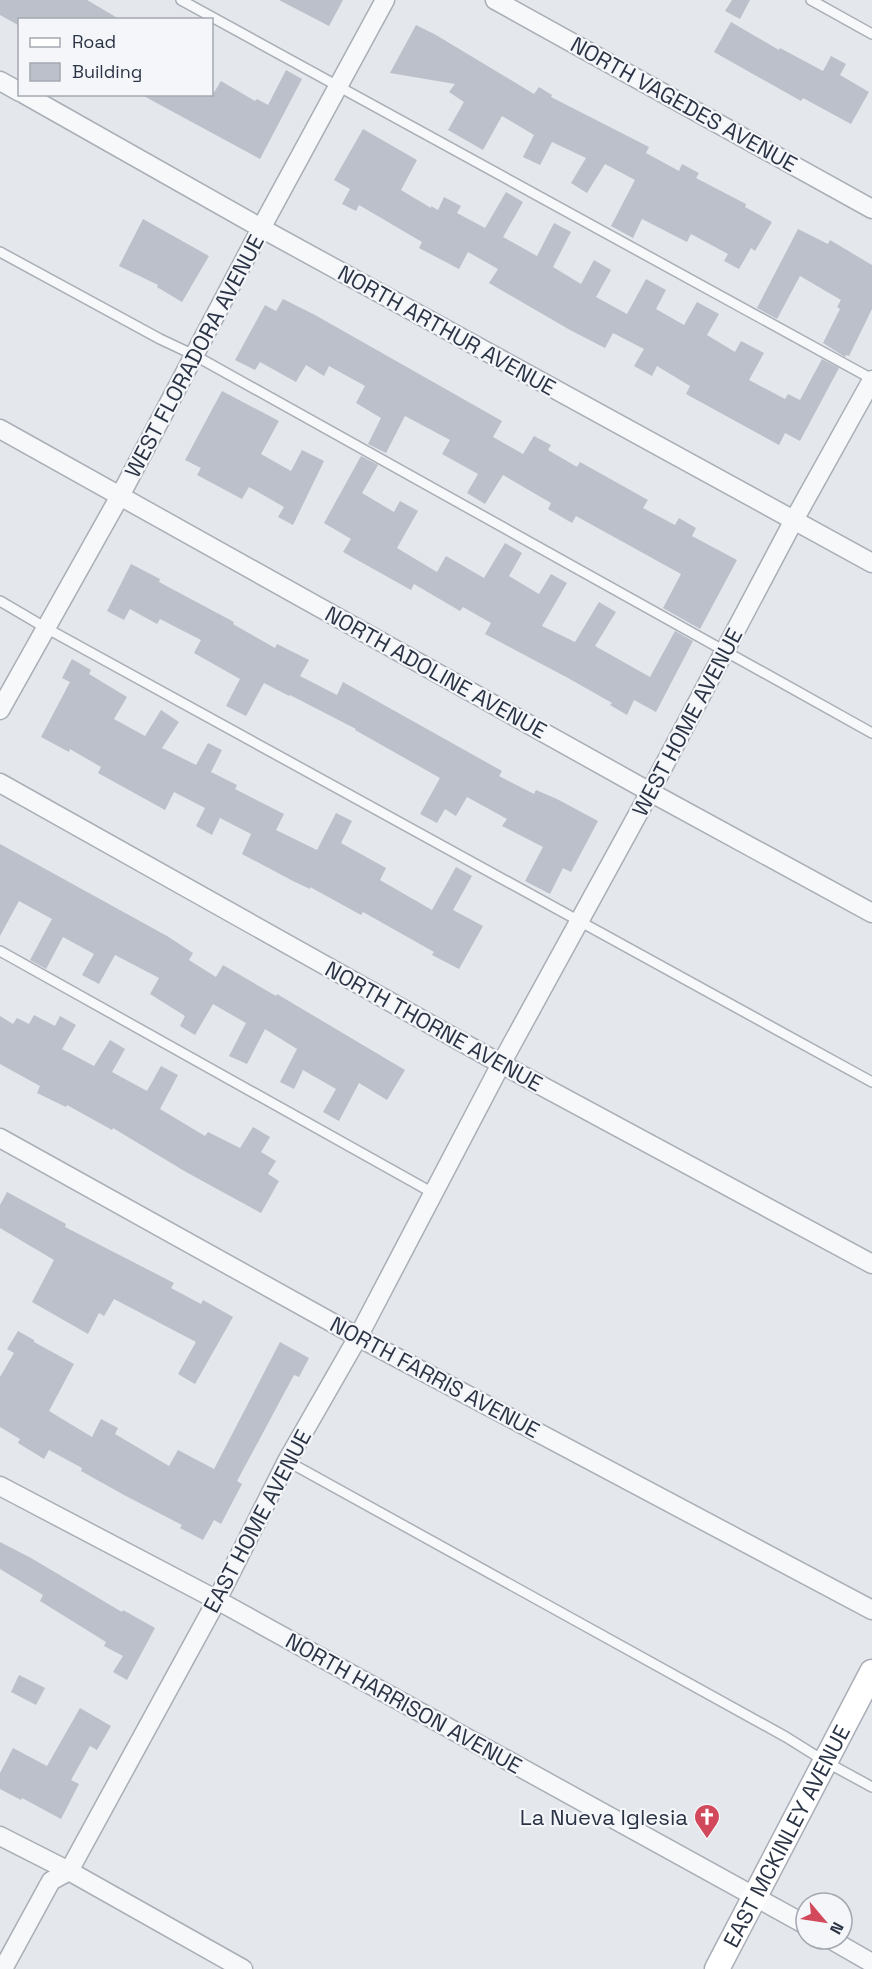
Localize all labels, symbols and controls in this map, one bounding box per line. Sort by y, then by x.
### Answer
legend [18,18,213,96]
text: Road [72,30,116,53]
street label: NORTH VAGEDES AVENUE [566,30,802,178]
text: Building [72,60,142,83]
street label: WEST FLORADORA AVENUE [118,230,270,482]
street label: NORTH ARTHUR AVENUE [333,258,561,402]
street label: NORTH ADOLINE AVENUE [320,599,552,745]
street label: WEST HOME AVENUE [626,623,748,821]
street label: NORTH THORNE AVENUE [320,955,548,1097]
street label: NORTH FARRIS AVENUE [326,1310,544,1444]
street label: EAST HOME AVENUE [197,1425,317,1617]
street label: NORTH HARRISON AVENUE [281,1626,527,1780]
street label: EAST MCKINLEY AVENUE [716,1721,856,1953]
church icon: La Nueva Iglesia [692,1802,722,1840]
place label: La Nueva Iglesia [520,1803,688,1831]
north arrow [794,1891,854,1951]

